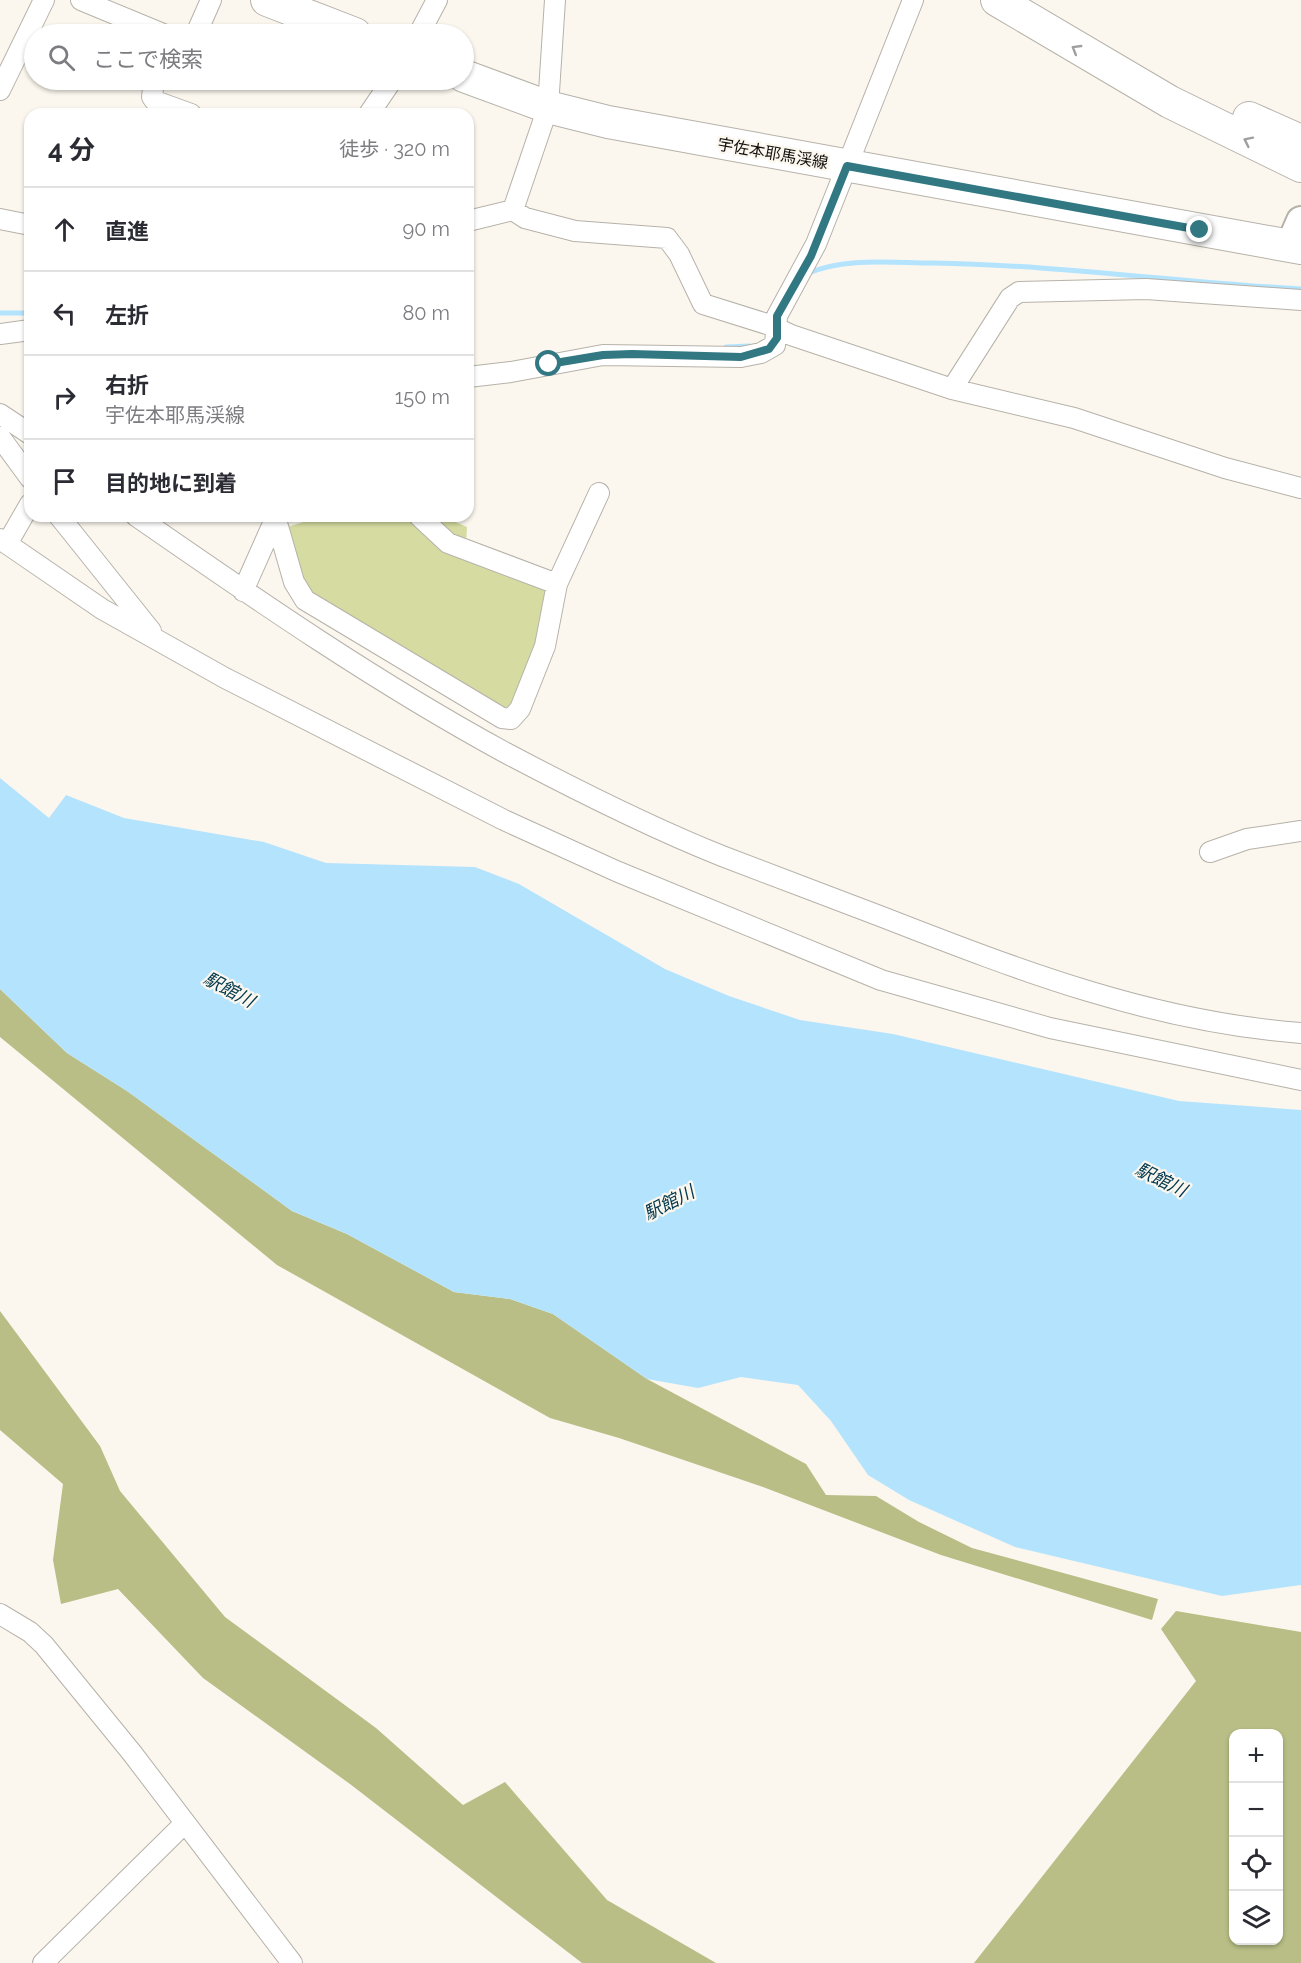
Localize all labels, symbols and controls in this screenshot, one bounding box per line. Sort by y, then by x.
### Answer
search box [24,24,474,90]
icon: search [45,41,78,74]
one-way arrow [1072,44,1082,56]
text: ここで検索 [93,46,203,72]
street label: 宇佐本耶馬渓線 [716,134,830,173]
text: 4 分 [48,135,95,165]
one-way arrow [1244,136,1255,148]
text: 徒歩 · 320 m [339,137,450,161]
icon: ahead [48,213,81,246]
route end [1186,216,1212,242]
text: 90 m [403,217,450,241]
text: 直進 [105,218,149,244]
icon: left [48,297,81,330]
text: 80 m [402,301,450,325]
text: 左折 [105,302,149,328]
route start [535,350,561,376]
text: 右折 [105,372,149,398]
icon: right [48,381,81,414]
text: 150 m [395,385,450,409]
text: 宇佐本耶馬渓線 [105,403,245,427]
icon: arrive [48,465,81,498]
text: 目的地に到着 [105,470,237,496]
water label: 駅館川 [200,968,260,1012]
water label: 駅館川 [1132,1158,1192,1202]
water label: 駅館川 [640,1180,699,1224]
map controls [1229,1729,1283,1945]
button: + [1229,1729,1283,1783]
button: − [1229,1783,1283,1837]
button: locate [1229,1837,1283,1891]
button: layers [1229,1891,1283,1945]

